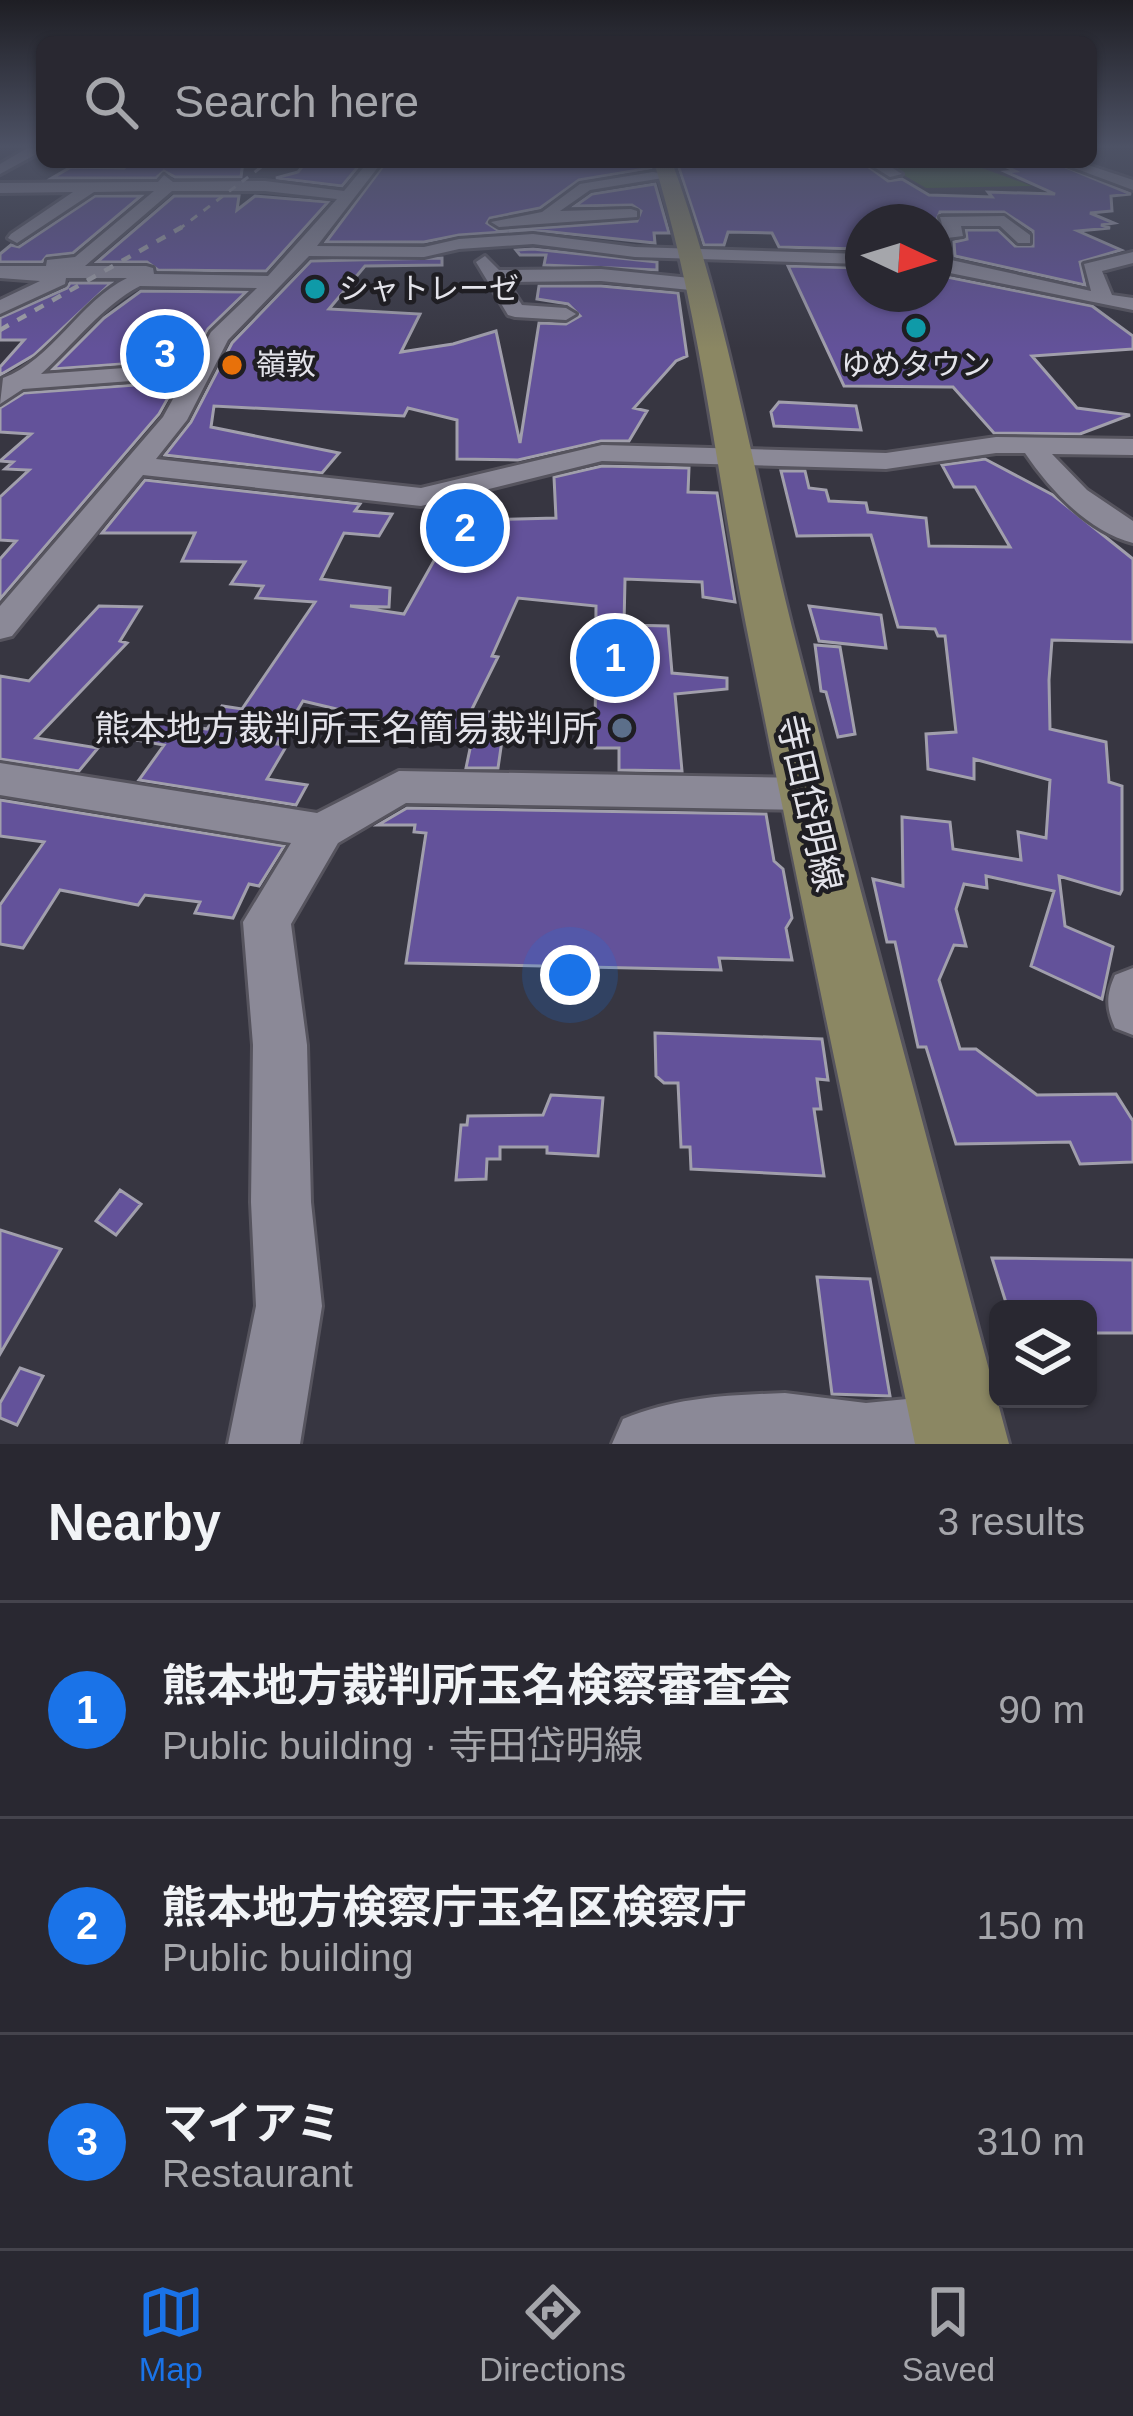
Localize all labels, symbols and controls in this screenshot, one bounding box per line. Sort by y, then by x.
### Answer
search box [36,36,1097,168]
icon: search [78,69,144,135]
text: Search here [174,76,419,127]
north arrow [845,204,953,312]
place label: シャトレーゼ [339,272,519,305]
marker: シャトレーゼ [302,276,328,302]
pin: 3 [126,309,204,399]
marker: ゆめタウン [903,315,929,341]
place label: 嶺敦 [256,348,316,381]
place label: ゆめタウン [841,348,991,381]
marker: 嶺敦 [219,352,245,378]
pin: 2 [426,483,504,573]
pin: 1 [576,613,654,703]
place label: 熊本地方裁判所玉名簡易裁判所 [94,708,598,749]
street label: 寺田岱明線 [769,711,850,895]
marker: 熊本地方裁判所玉名簡易裁判所 [609,715,635,741]
your location [540,945,600,1005]
map controls [989,1300,1097,1408]
button: layers [989,1300,1097,1408]
text: Nearby [48,1494,221,1551]
text: 3 results [938,1500,1085,1543]
text: 熊本地方裁判所玉名検察審査会 [162,1660,792,1711]
text: 1 [76,1688,98,1731]
text: 90 m [998,1688,1085,1731]
text: Public building · 寺田岱明線 [162,1724,643,1767]
text: 熊本地方検察庁玉名区検察庁 [162,1882,747,1933]
text: 2 [76,1904,98,1947]
text: 150 m [977,1904,1085,1947]
text: Public building [162,1936,414,1979]
text: マイアミ [162,2098,341,2149]
text: 3 [76,2120,98,2163]
text: 310 m [977,2120,1085,2163]
text: Restaurant [162,2152,353,2195]
tab: Map [138,2279,204,2389]
tab: Directions [479,2279,626,2389]
tab: Saved [902,2279,995,2389]

